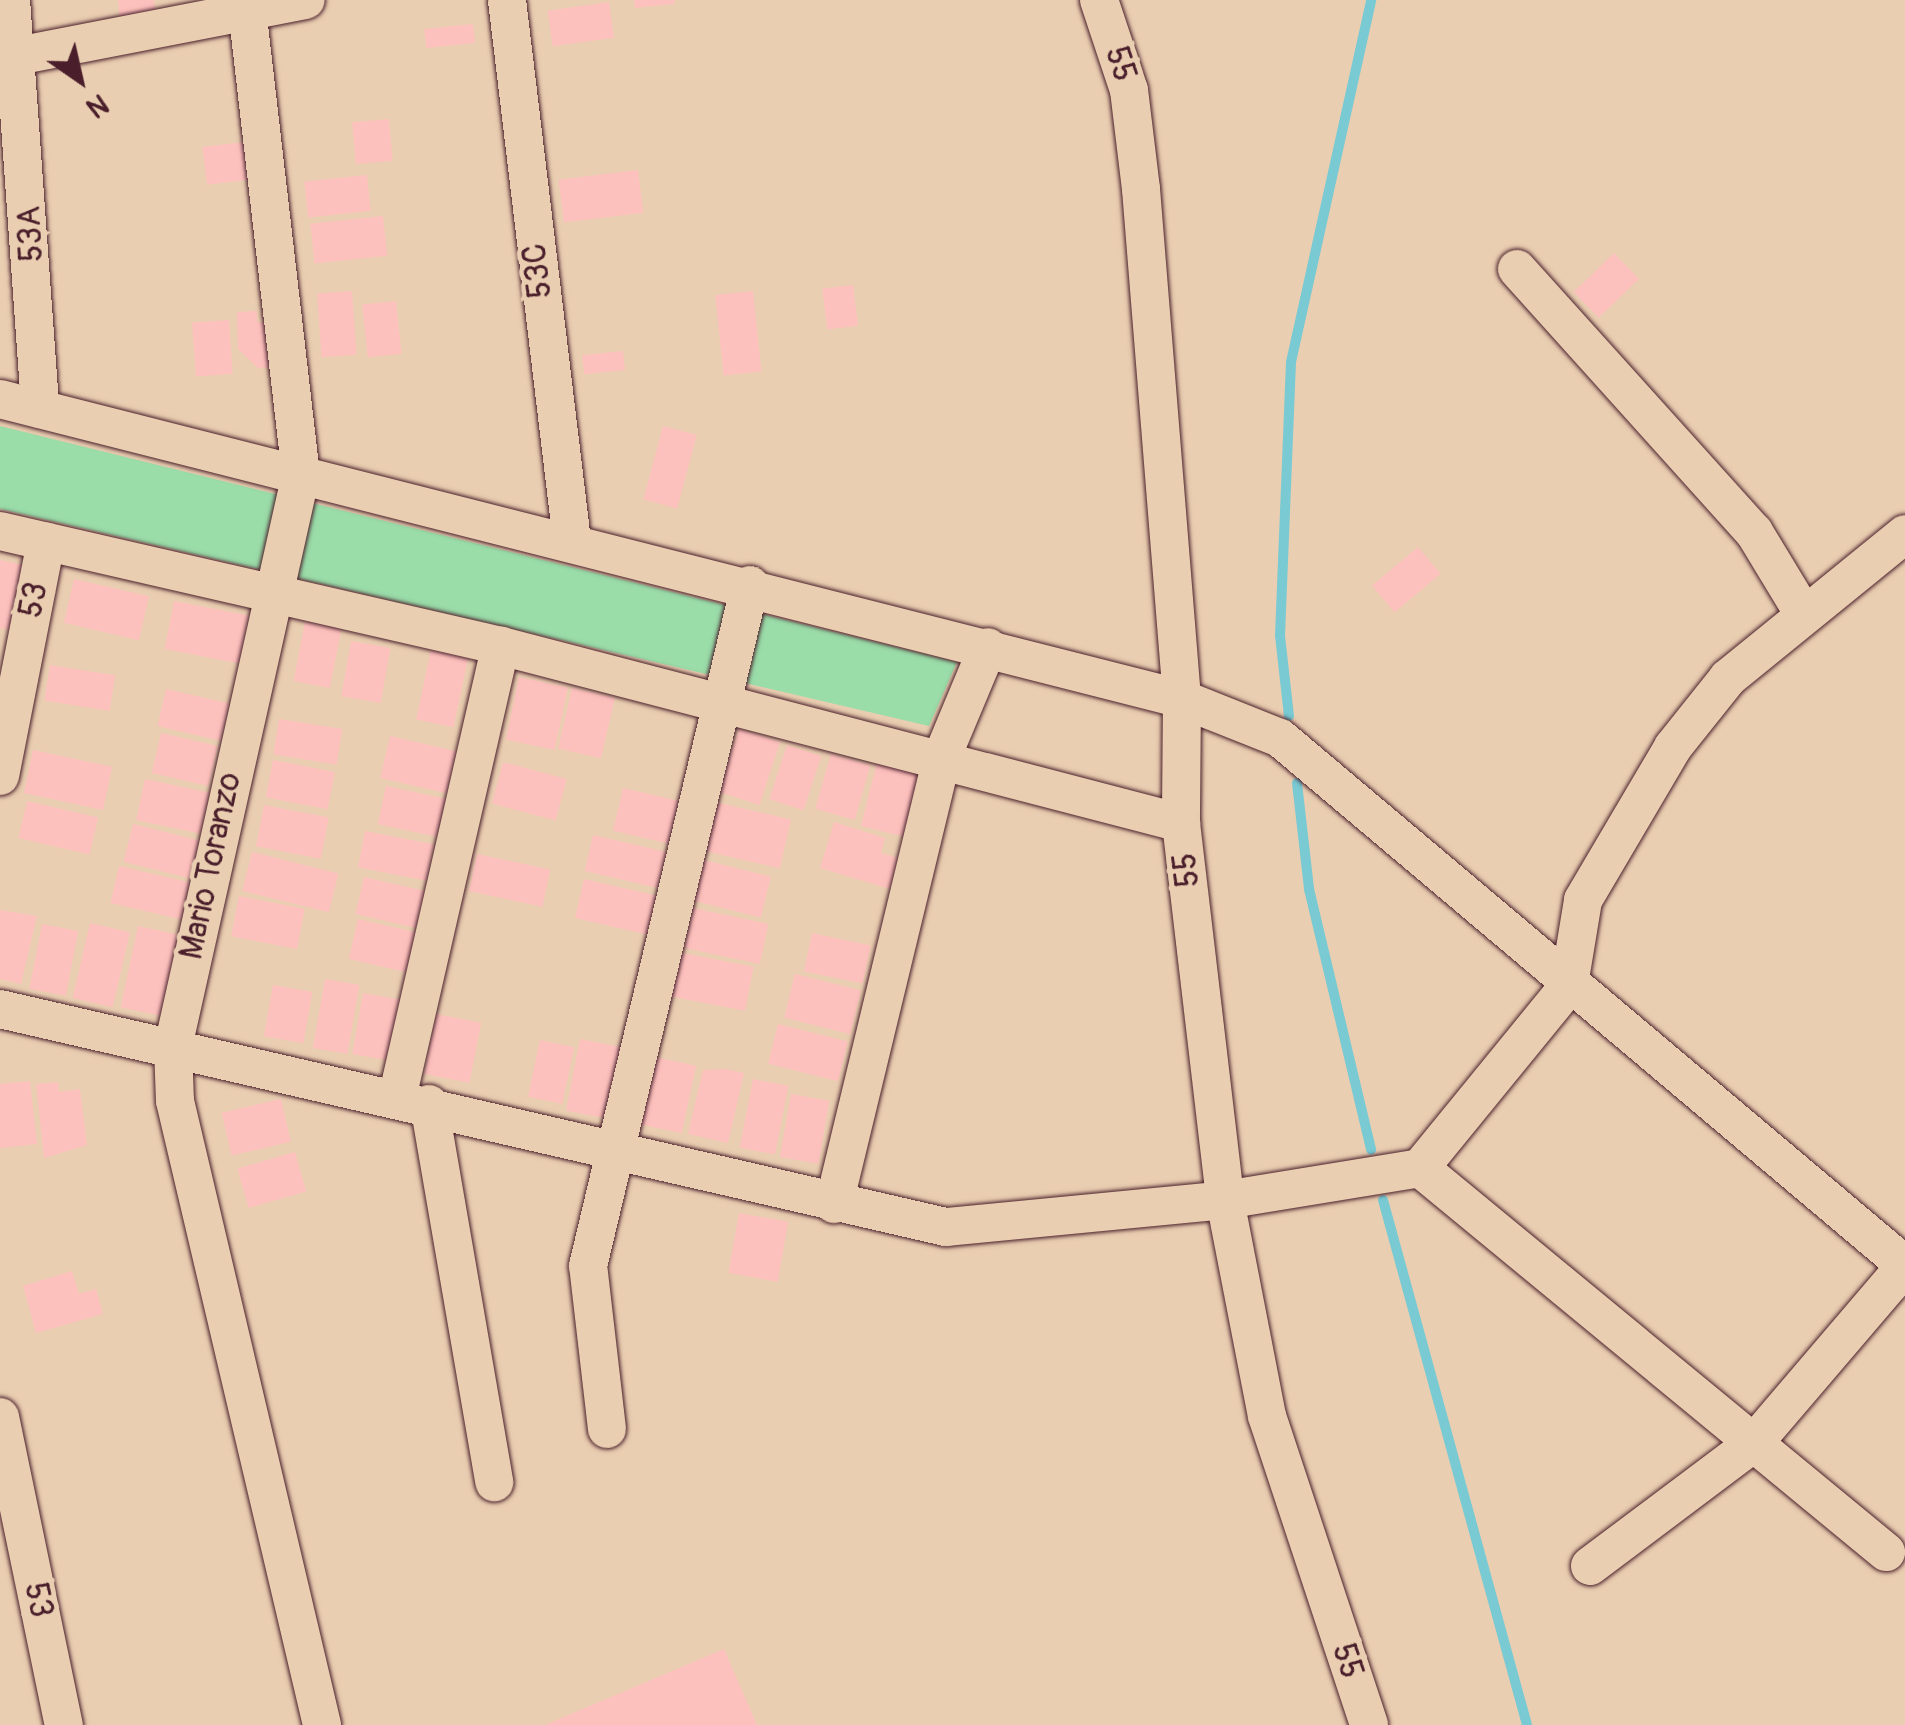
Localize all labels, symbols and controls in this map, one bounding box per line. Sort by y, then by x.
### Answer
north arrow [30,30,130,130]
street label: 55 [1096,42,1144,86]
text: N [79,85,115,125]
street label: 53A [10,205,52,263]
street label: 53C [516,241,560,301]
street label: 53 [12,579,56,621]
street label: Mario Toranzo [172,769,250,963]
street label: 55 [1166,850,1208,890]
street label: 53 [16,1579,60,1621]
street label: 55 [1323,1639,1371,1683]

